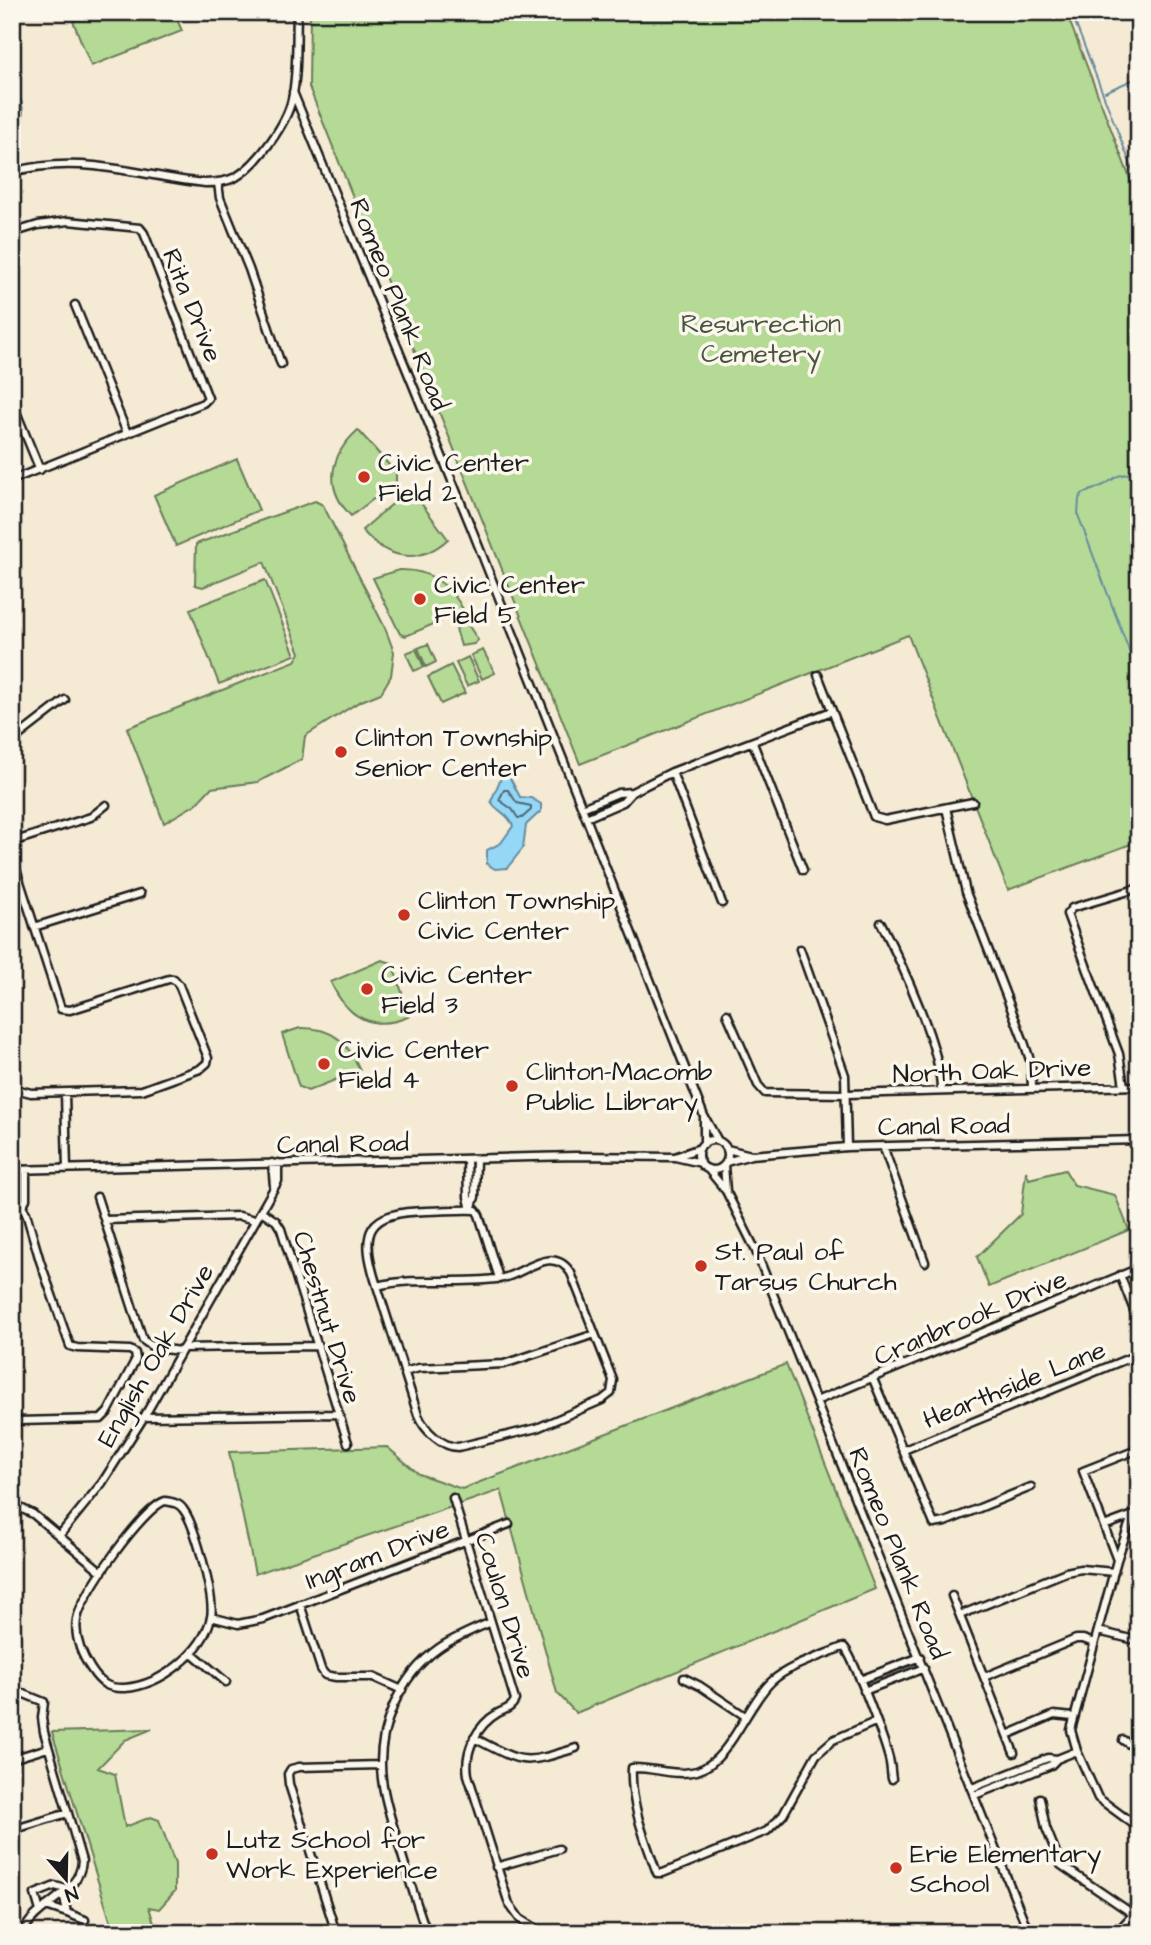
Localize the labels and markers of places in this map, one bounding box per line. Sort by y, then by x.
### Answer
place label: Civic Center Field 2 [378,445,529,511]
marker: Civic Center Field 2 [356,469,372,485]
place label: Civic Center Field 5 [434,567,585,633]
marker: Civic Center Field 5 [412,591,428,607]
place label: Clinton Township Senior Center [355,720,552,786]
marker: Clinton Township Senior Center [333,744,349,760]
place label: Clinton Township Civic Center [418,883,615,949]
marker: Clinton Township Civic Center [396,907,412,923]
place label: Civic Center Field 3 [381,957,532,1023]
marker: Civic Center Field 3 [359,981,375,997]
place label: Civic Center Field 4 [338,1032,489,1098]
place label: Clinton-Macomb Public Library [526,1054,713,1122]
marker: Civic Center Field 4 [316,1056,332,1072]
marker: Clinton-Macomb Public Library [504,1078,520,1094]
place label: St. Paul of Tarsus Church [715,1234,897,1300]
marker: St. Paul of Tarsus Church [693,1258,709,1274]
place label: Lutz School for Work Experience [226,1822,438,1888]
place label: Erie Elementary School [910,1836,1101,1902]
marker: Lutz School for Work Experience [204,1846,220,1862]
marker: Erie Elementary School [888,1860,904,1876]

